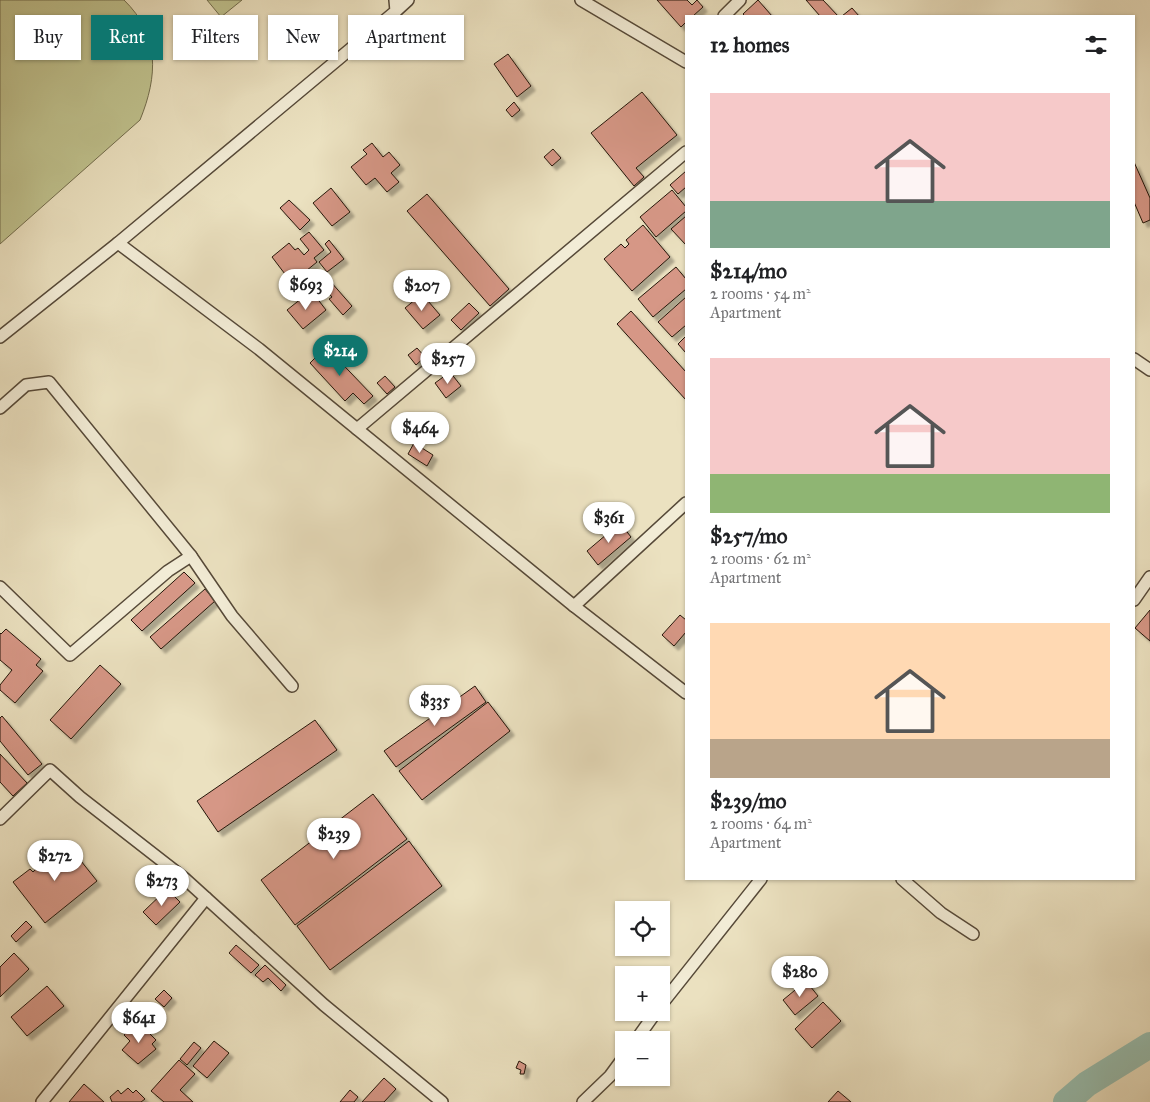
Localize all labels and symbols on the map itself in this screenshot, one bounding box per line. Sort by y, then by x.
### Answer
pin: $693 [276,268,336,311]
pin: $207 [392,270,452,312]
pin: $214 [310,334,370,377]
pin: $257 [418,342,478,385]
pin: $464 [390,412,450,454]
pin: $361 [579,502,639,544]
pin: $335 [405,684,465,727]
pin: $239 [304,818,364,860]
pin: $272 [25,840,85,882]
pin: $273 [132,864,192,907]
pin: $280 [770,956,830,998]
pin: $641 [109,1002,169,1044]

